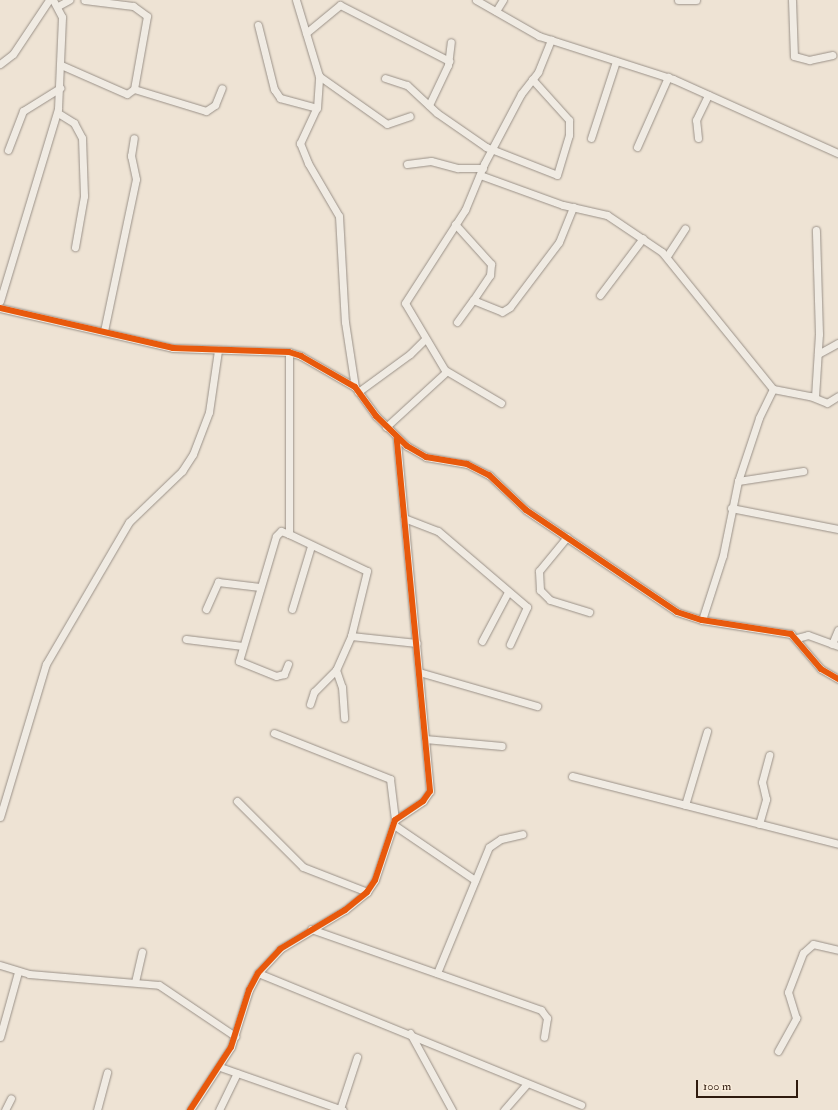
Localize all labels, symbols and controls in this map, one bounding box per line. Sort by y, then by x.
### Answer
scale bar [698,1072,800,1098]
text: 100 m [703,1079,731,1094]

